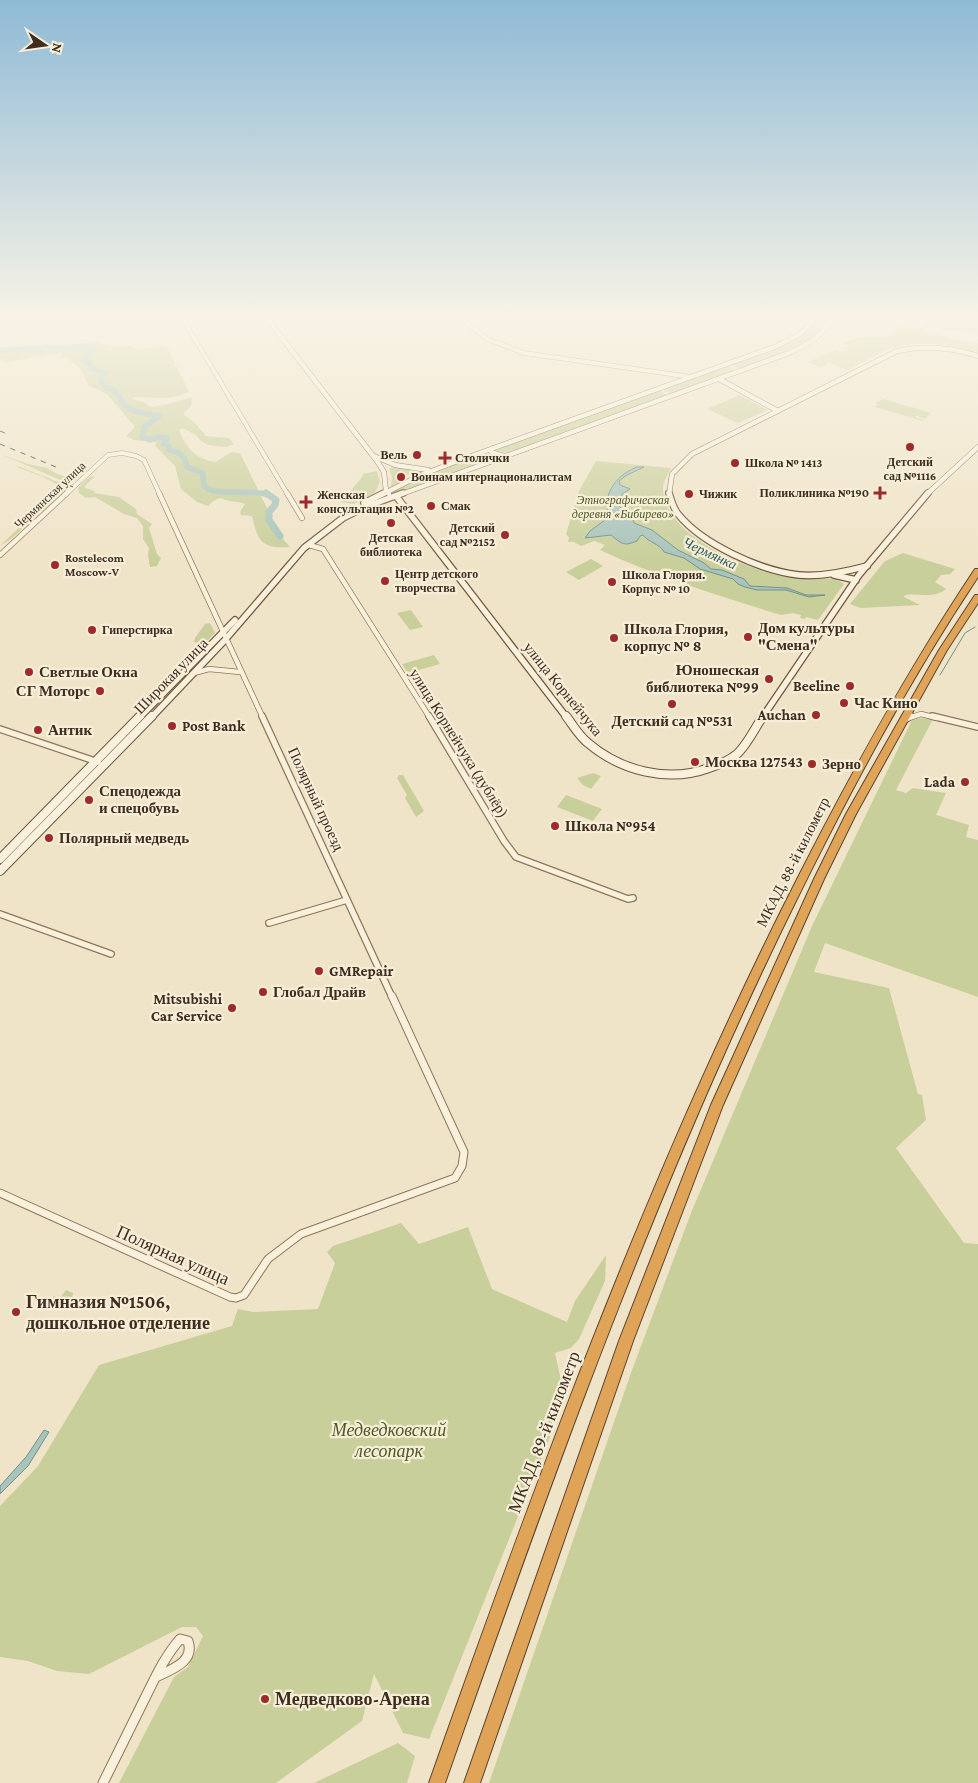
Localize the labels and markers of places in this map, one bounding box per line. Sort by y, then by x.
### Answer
marker: Детский сад №1116 [904,441,916,453]
place label: Вель [381,448,408,462]
marker: Вель [411,449,423,461]
place label: Столички [455,451,509,465]
marker: Столички [439,452,451,464]
place label: Детский сад №1116 [884,455,936,483]
place label: Школа № 1413 [745,456,823,470]
marker: Школа № 1413 [729,457,741,469]
place label: Воинам интернационалистам [411,470,572,484]
marker: Воинам интернационалистам [395,471,407,483]
place label: Поликлиника №190 [759,486,869,500]
marker: Поликлиника №190 [873,486,887,500]
place label: Чижик [699,487,737,501]
place label: Женская консультация №2 [317,488,414,516]
marker: Чижик [683,488,695,500]
marker: Женская консультация №2 [299,495,313,509]
place label: Смак [441,499,471,513]
marker: Смак [425,500,437,512]
marker: Детская библиотека [385,517,397,529]
place label: Детский сад №2152 [440,521,495,549]
marker: Детский сад №2152 [499,529,511,541]
place label: Детская библиотека [360,531,422,559]
place label: Rostelecom Moscow-V [65,551,125,579]
marker: Rostelecom Moscow-V [49,559,61,571]
place label: Центр детского творчества [395,567,478,595]
place label: Школа Глория. Корпус № 10 [622,568,705,596]
marker: Центр детского творчества [379,575,391,587]
marker: Школа Глория. Корпус № 10 [606,576,618,588]
place label: Дом культуры "Смена" [758,620,855,653]
place label: Школа Глория, корпус № 8 [624,621,728,654]
place label: Гиперстирка [102,623,173,637]
marker: Гиперстирка [86,624,98,636]
marker: Дом культуры "Смена" [742,631,754,643]
marker: Школа Глория, корпус № 8 [608,632,620,644]
place label: Юношеская библиотека №99 [646,662,759,695]
place label: Светлые Окна [39,664,138,680]
marker: Светлые Окна [23,666,35,678]
marker: Юношеская библиотека №99 [763,673,775,685]
place label: Beeline [793,678,840,694]
marker: Beeline [844,680,856,692]
place label: СГ Моторс [16,683,90,699]
marker: СГ Моторс [94,685,106,697]
place label: Час Кино [854,695,918,711]
marker: Час Кино [838,697,850,709]
marker: Детский сад №531 [666,698,678,710]
place label: Auchan [757,707,806,723]
marker: Auchan [810,709,822,721]
place label: Детский сад №531 [612,713,733,729]
place label: Post Bank [182,718,246,734]
marker: Post Bank [166,720,178,732]
place label: Антик [48,722,92,738]
marker: Антик [32,724,44,736]
place label: Москва 127543 [705,754,803,770]
marker: Москва 127543 [689,756,701,768]
place label: Зерно [822,756,861,772]
marker: Зерно [806,758,818,770]
place label: Lada [924,774,956,790]
marker: Lada [959,776,971,788]
place label: Спецодежда и спецобувь [99,783,182,816]
marker: Спецодежда и спецобувь [83,794,95,806]
place label: Школа №954 [565,818,656,834]
marker: Школа №954 [549,820,561,832]
place label: Полярный медведь [59,830,189,846]
marker: Полярный медведь [43,832,55,844]
place label: GMRepair [329,963,394,979]
marker: GMRepair [313,965,325,977]
place label: Глобал Драйв [273,984,366,1000]
marker: Глобал Драйв [257,986,269,998]
place label: Mitsubishi Car Service [151,991,223,1024]
marker: Mitsubishi Car Service [226,1002,238,1014]
place label: Гимназия №1506, дошкольное отделение [26,1292,210,1333]
marker: Гимназия №1506, дошкольное отделение [10,1306,22,1318]
place label: Медведково-Арена [275,1689,430,1709]
marker: Медведково-Арена [259,1693,271,1705]

